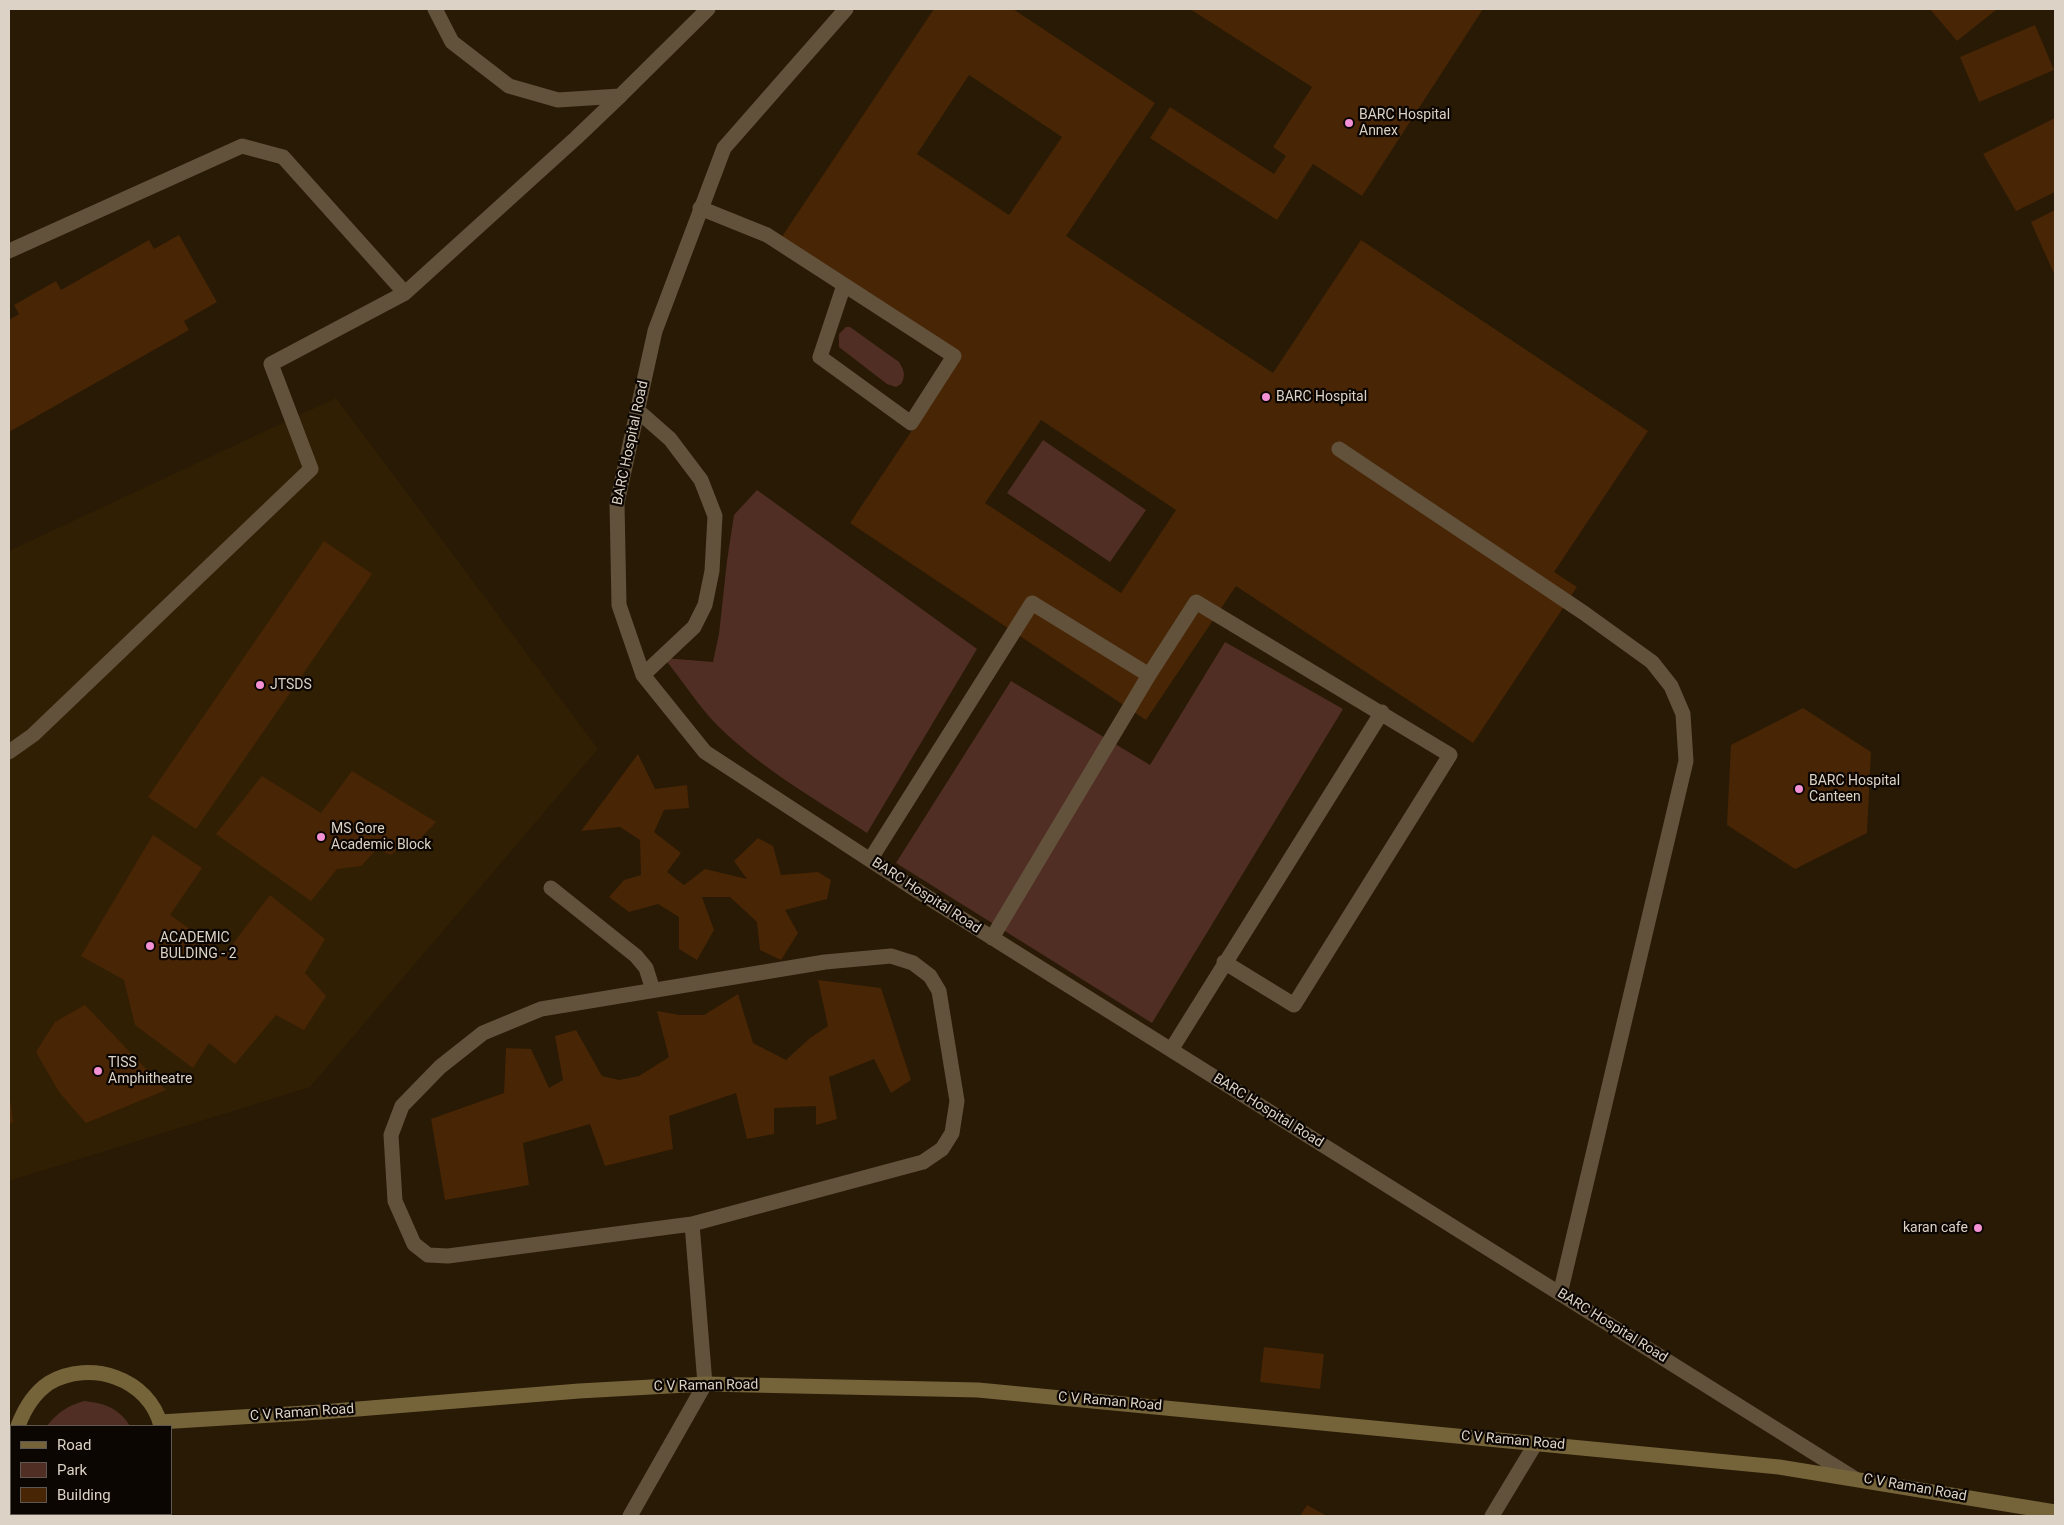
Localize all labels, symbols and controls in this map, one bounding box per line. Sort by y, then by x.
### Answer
place label: BARC Hospital Annex [1359,107,1450,140]
marker: BARC Hospital Annex [1343,117,1355,129]
street label: BARC Hospital Road [610,379,652,507]
place label: BARC Hospital [1276,389,1367,405]
marker: BARC Hospital [1260,391,1272,403]
place label: JTSDS [270,677,312,693]
marker: JTSDS [254,679,266,691]
place label: BARC Hospital Canteen [1809,773,1900,806]
marker: BARC Hospital Canteen [1793,783,1805,795]
place label: MS Gore Academic Block [331,821,431,854]
marker: MS Gore Academic Block [315,831,327,843]
street label: BARC Hospital Road [868,854,984,938]
place label: ACADEMIC BULDING - 2 [160,930,237,962]
marker: ACADEMIC BULDING - 2 [144,940,156,952]
place label: TISS Amphitheatre [108,1055,192,1088]
marker: TISS Amphitheatre [92,1065,104,1077]
street label: BARC Hospital Road [1210,1070,1326,1152]
place label: karan cafe [1903,1220,1968,1236]
marker: karan cafe [1972,1222,1984,1234]
street label: BARC Hospital Road [1554,1285,1670,1367]
street label: C V Raman Road [654,1377,758,1395]
street label: C V Raman Road [1057,1389,1163,1415]
street label: C V Raman Road [249,1401,355,1425]
legend [10,1425,172,1515]
street label: C V Raman Road [1460,1428,1566,1454]
text: Road [57,1436,91,1454]
text: Park [57,1461,87,1479]
street label: C V Raman Road [1862,1471,1968,1505]
text: Building [57,1486,111,1504]

